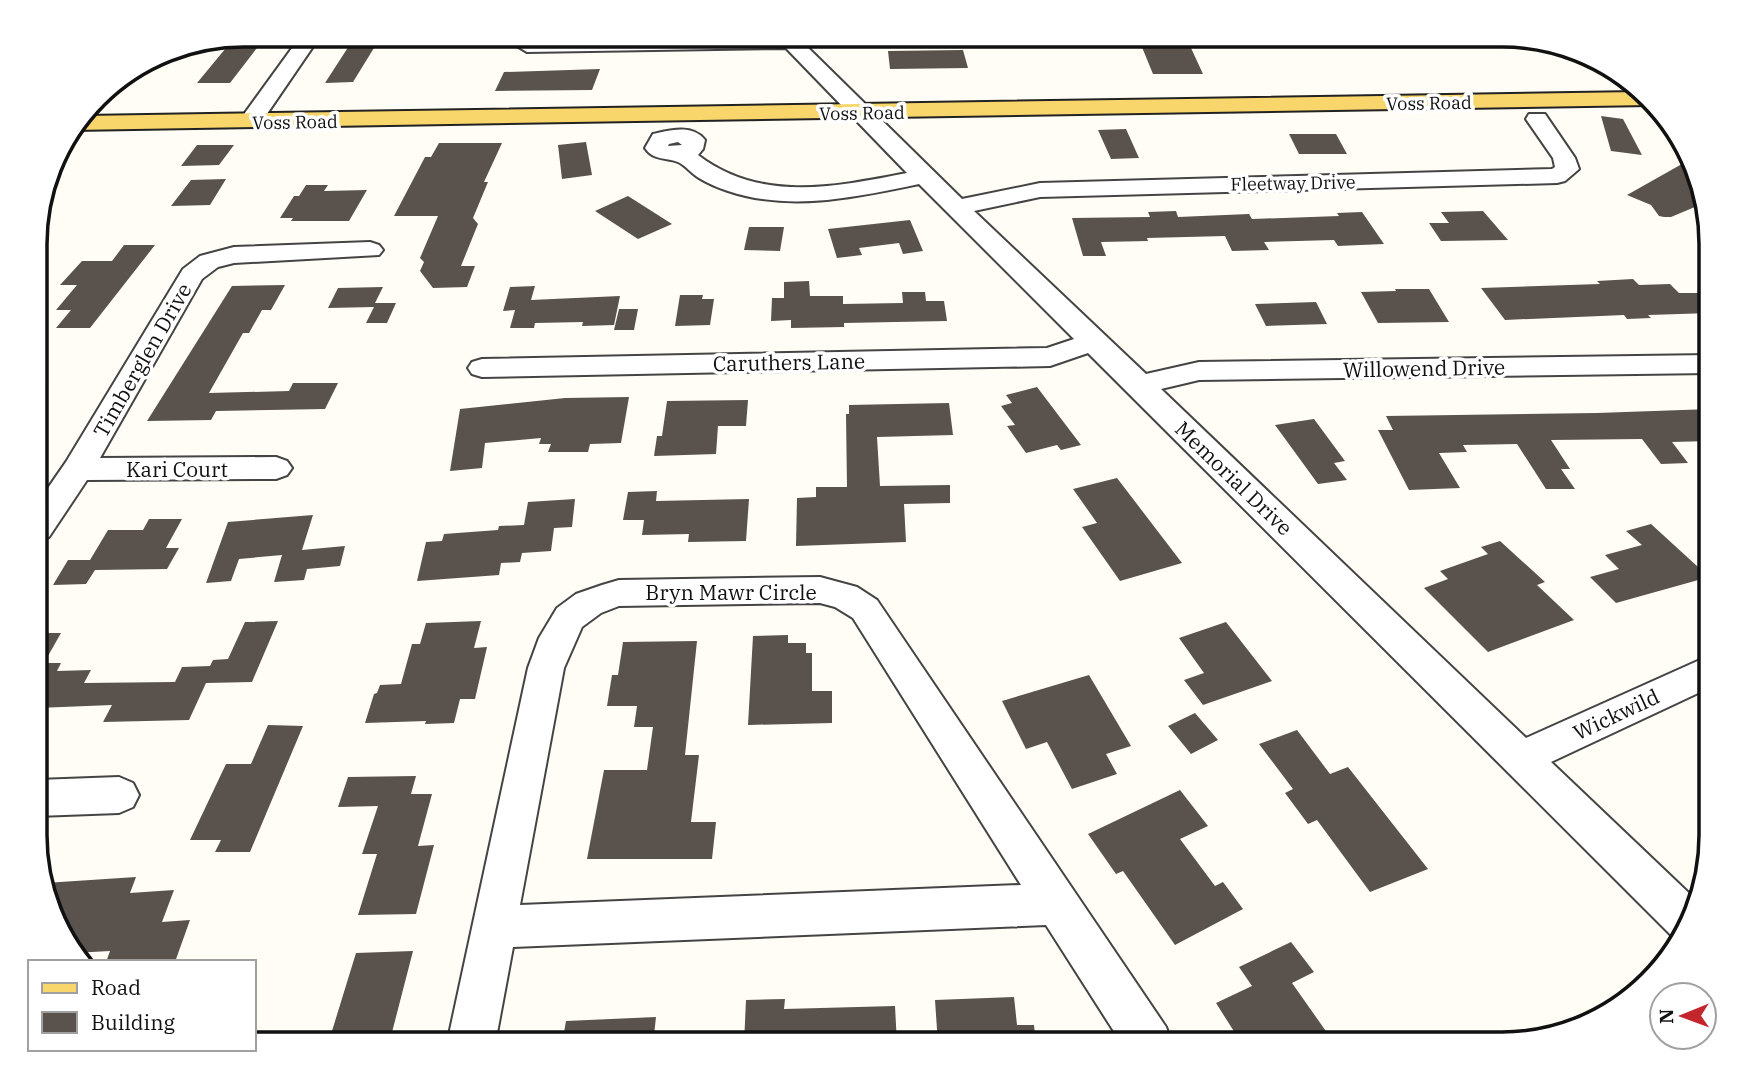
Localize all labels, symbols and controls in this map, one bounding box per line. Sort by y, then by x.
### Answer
street label: Voss Road [1386,91,1472,115]
street label: Voss Road [819,101,905,125]
street label: Voss Road [252,110,338,134]
street label: Fleetway Drive [1230,170,1356,196]
street label: Timberglen Drive [86,278,198,442]
street label: Caruthers Lane [713,347,865,377]
street label: Willowend Drive [1343,353,1505,383]
street label: Memorial Drive [1169,415,1299,541]
street label: Kari Court [126,455,228,483]
street label: Bryn Mawr Circle [645,578,817,606]
street label: Wickwild [1569,682,1664,746]
legend [28,960,256,1051]
text: Road [91,973,141,1001]
north arrow [1648,981,1718,1051]
text: Building [91,1008,176,1036]
text: N [1654,1009,1678,1024]

